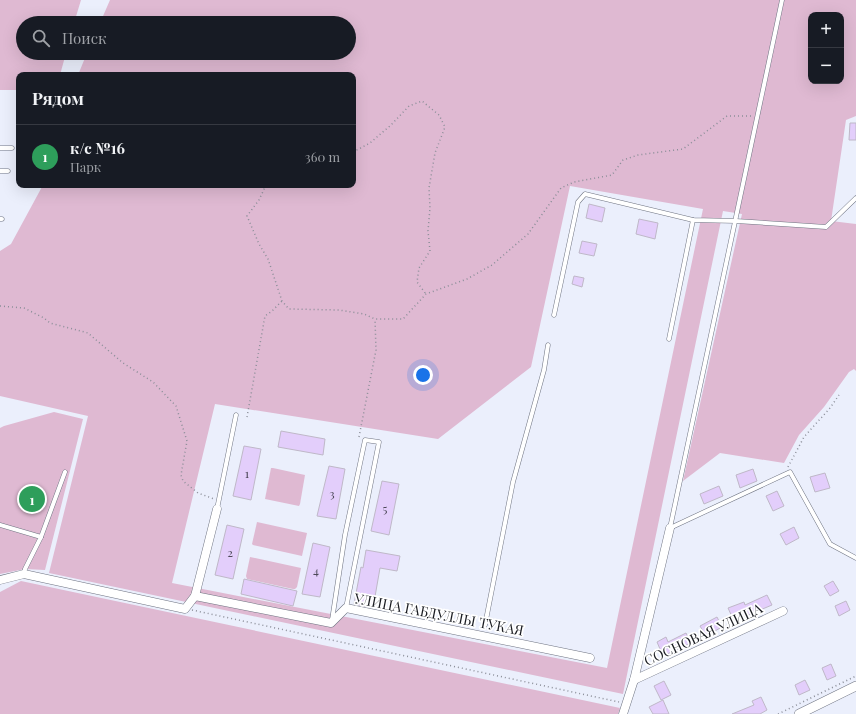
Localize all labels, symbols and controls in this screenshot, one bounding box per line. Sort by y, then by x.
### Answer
map controls [808,12,844,84]
button: + [808,12,844,48]
search box [16,16,356,60]
icon: search [30,27,52,49]
text: Поиск [62,28,107,48]
button: − [808,48,844,84]
text: Рядом [32,87,84,109]
text: к/с №16 [70,138,125,158]
text: 1 [43,148,47,165]
text: 360 m [305,148,340,165]
text: Парк [70,158,101,175]
your location [413,365,433,385]
house number: 1 [245,465,250,481]
pin: 1 [19,484,45,514]
house number: 3 [329,485,335,501]
house number: 5 [383,500,388,516]
house number: 2 [227,544,233,560]
house number: 4 [313,562,319,578]
street label: УЛИЦА ГАБДУЛЛЫ ТУКАЯ [352,588,525,640]
street label: СОСНОВАЯ УЛИЦА [641,598,765,670]

